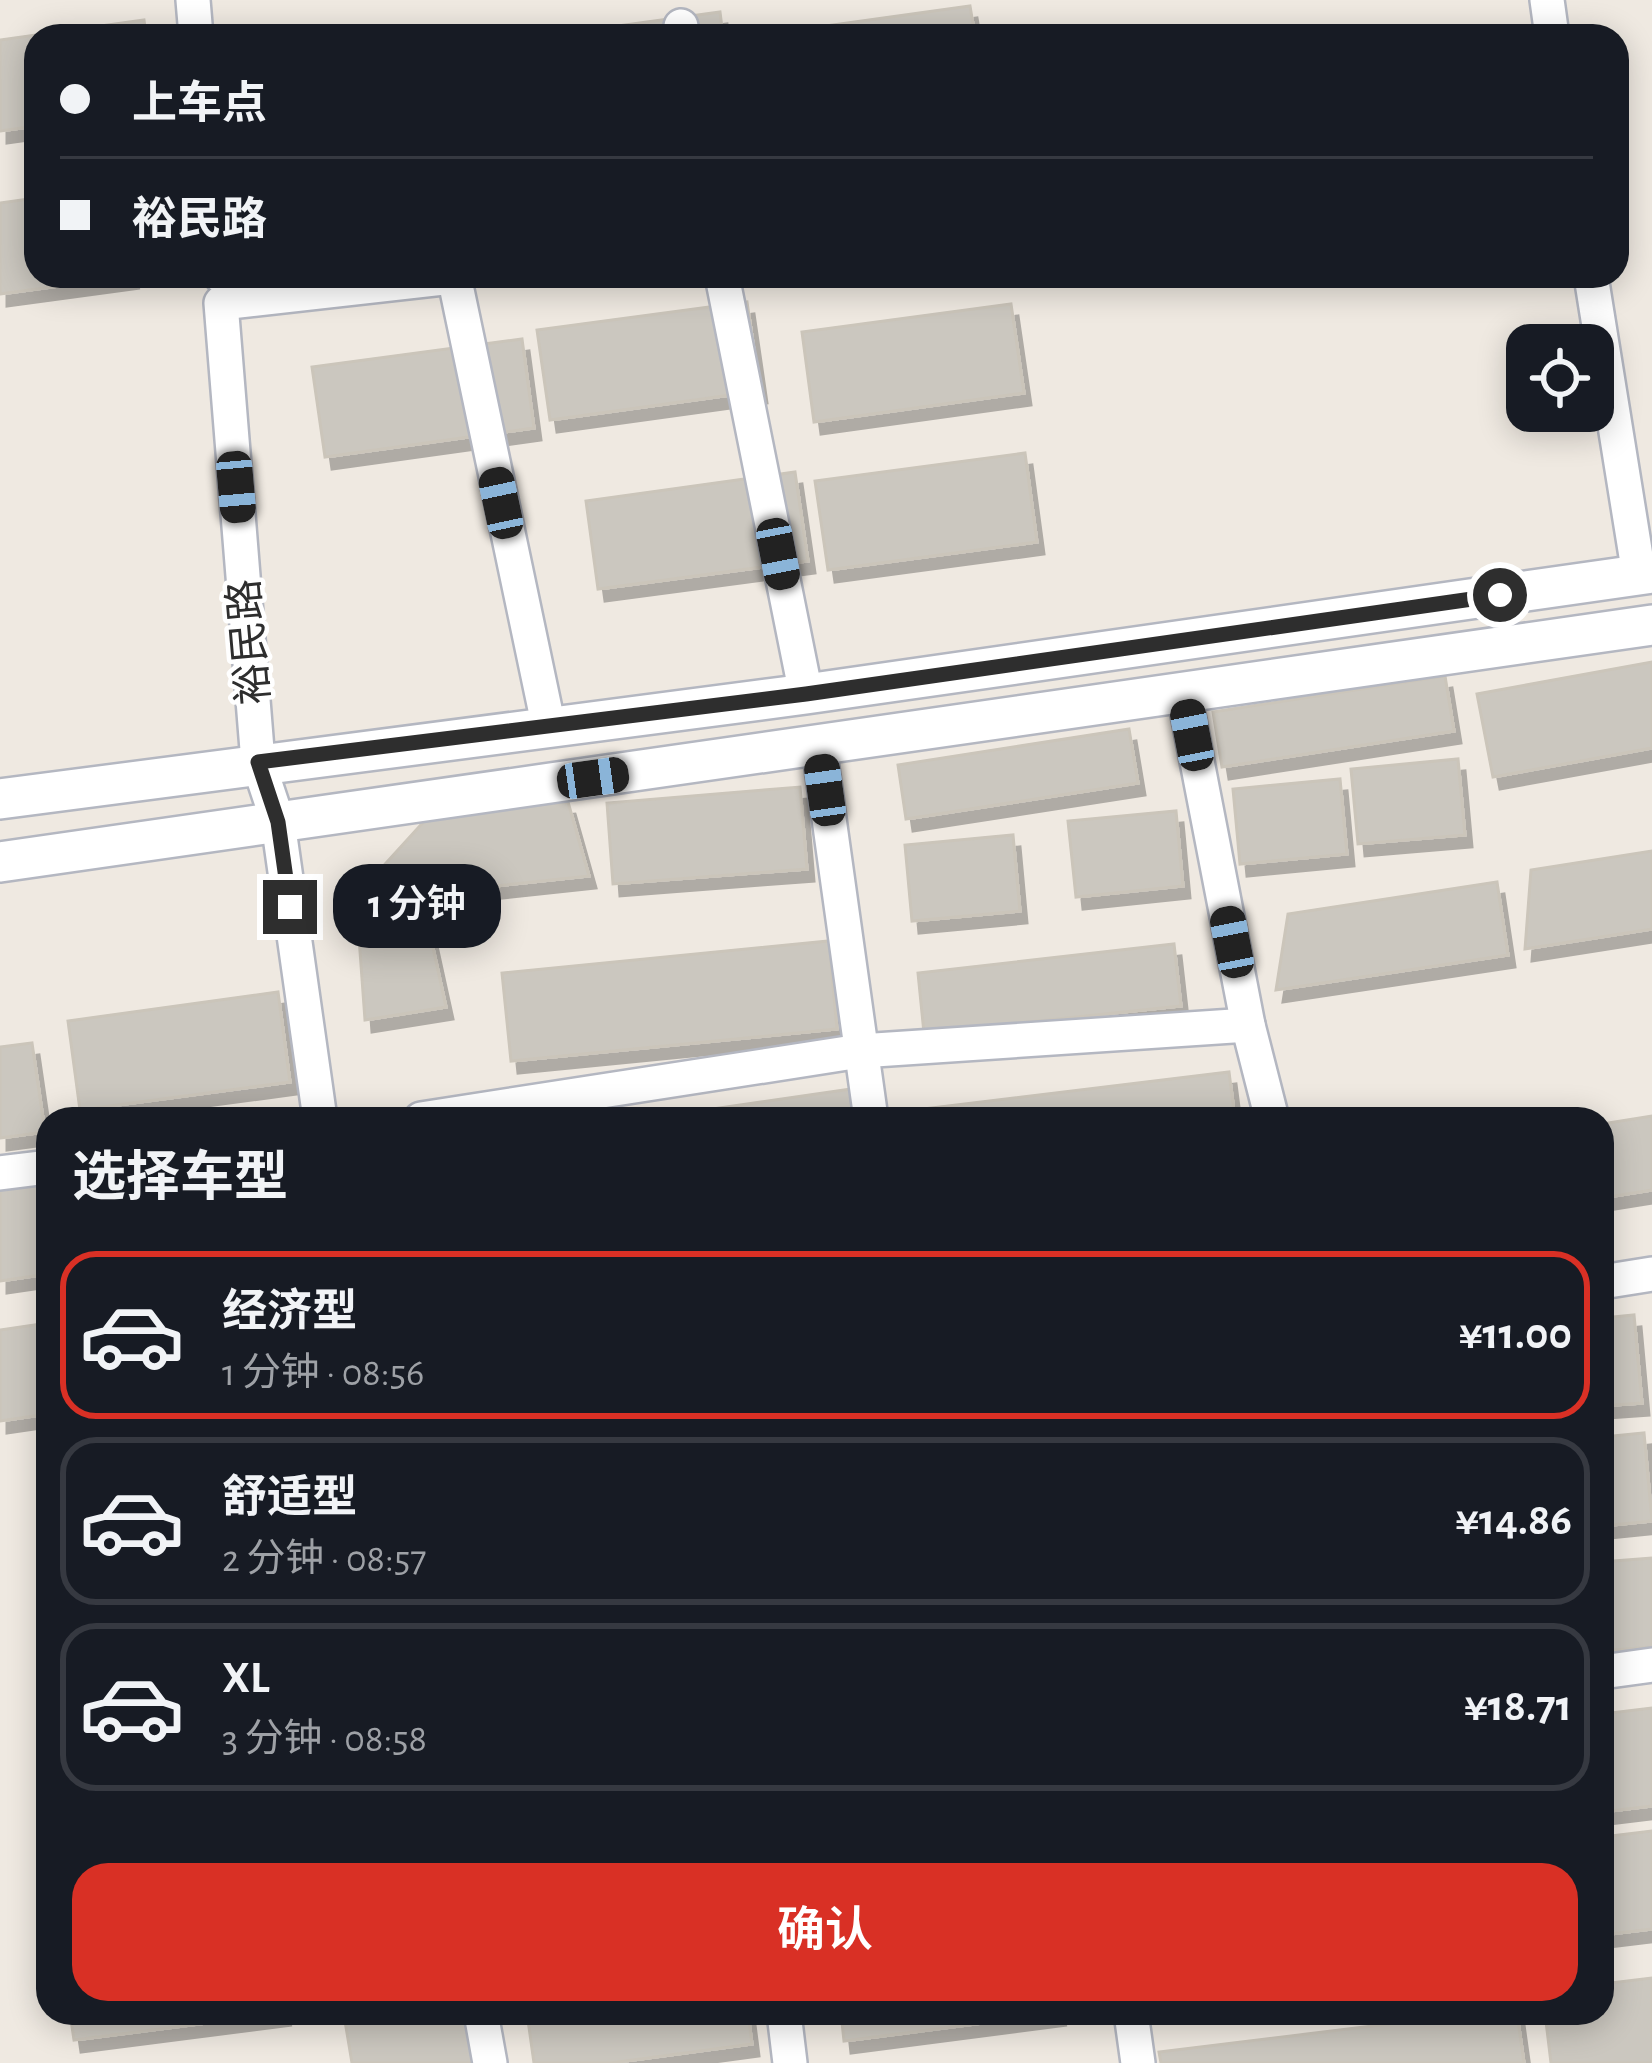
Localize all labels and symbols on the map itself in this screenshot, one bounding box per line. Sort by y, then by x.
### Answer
car [215,450,257,524]
car [476,464,526,542]
car [753,515,803,593]
route start [1473,568,1527,622]
street label: 裕民路 [222,577,276,707]
car [1167,696,1217,774]
car [802,752,848,828]
car [555,755,631,801]
callout: 1 分钟 [332,865,500,949]
route end [263,880,317,934]
car [1207,903,1257,981]

